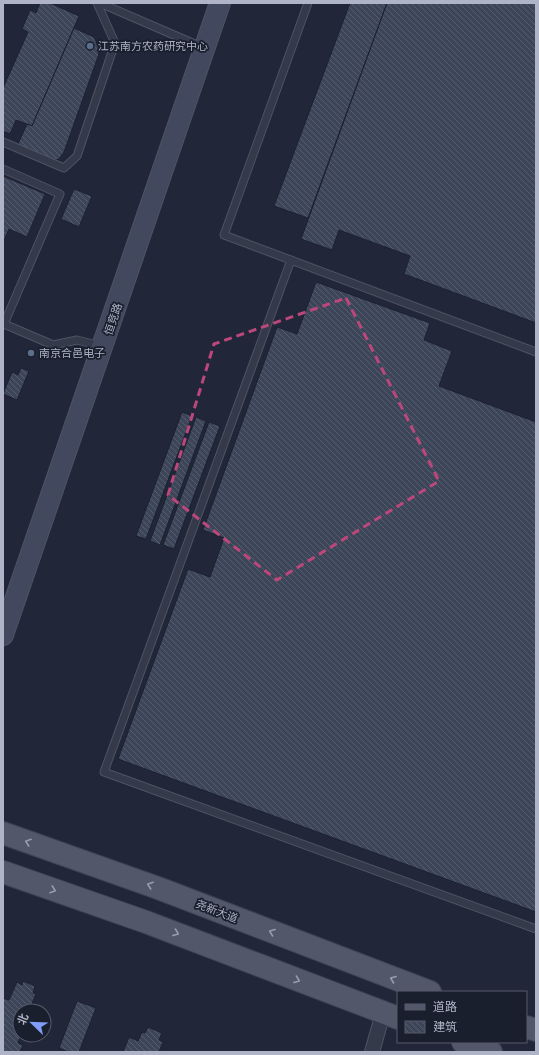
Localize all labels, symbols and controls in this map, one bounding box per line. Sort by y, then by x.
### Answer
place label: 江苏南方农药研究中心 [98,38,208,53]
marker: 江苏南方农药研究中心 [85,41,95,51]
street label: 恒竞路 [100,301,125,337]
place label: 南京合邑电子 [39,345,105,360]
marker: 南京合邑电子 [26,348,36,358]
one-way arrow [24,838,31,847]
one-way arrow [147,881,154,890]
one-way arrow [49,885,56,893]
street label: 尧新大道 [194,896,240,925]
one-way arrow [268,928,275,936]
one-way arrow [172,929,179,937]
one-way arrow [293,975,300,983]
one-way arrow [390,975,397,983]
legend [397,991,527,1043]
text: 道路 [433,998,457,1015]
north arrow [12,1003,52,1043]
text: 北 [13,1011,31,1027]
text: 建筑 [433,1018,457,1035]

